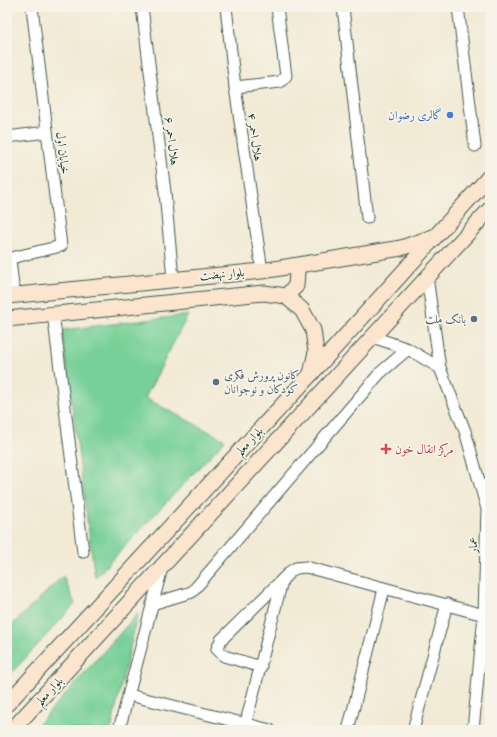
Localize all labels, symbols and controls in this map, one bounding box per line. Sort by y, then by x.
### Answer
place label: گالری رضوان [388,107,442,123]
marker: گالری رضوان [445,110,455,120]
street label: هلال احمر ۴ [244,112,265,162]
street label: هلال احمر ۶ [161,116,182,166]
street label: خیابان اول [52,131,73,175]
street label: بلوار نهضت [199,265,245,284]
place label: بانک ملت [425,312,466,327]
marker: بانک ملت [469,314,479,324]
place label: کانون پرورش فکری کودکان و نوجوانان [224,368,300,397]
marker: کانون پرورش فکری کودکان و نوجوانان [211,377,221,387]
street label: بلوار معلم [232,424,269,462]
place label: مرکز انقال خون [395,442,454,458]
marker: مرکز انقال خون [380,443,392,455]
street label: عمار [466,537,481,554]
street label: بلوار معلم [32,674,69,712]

